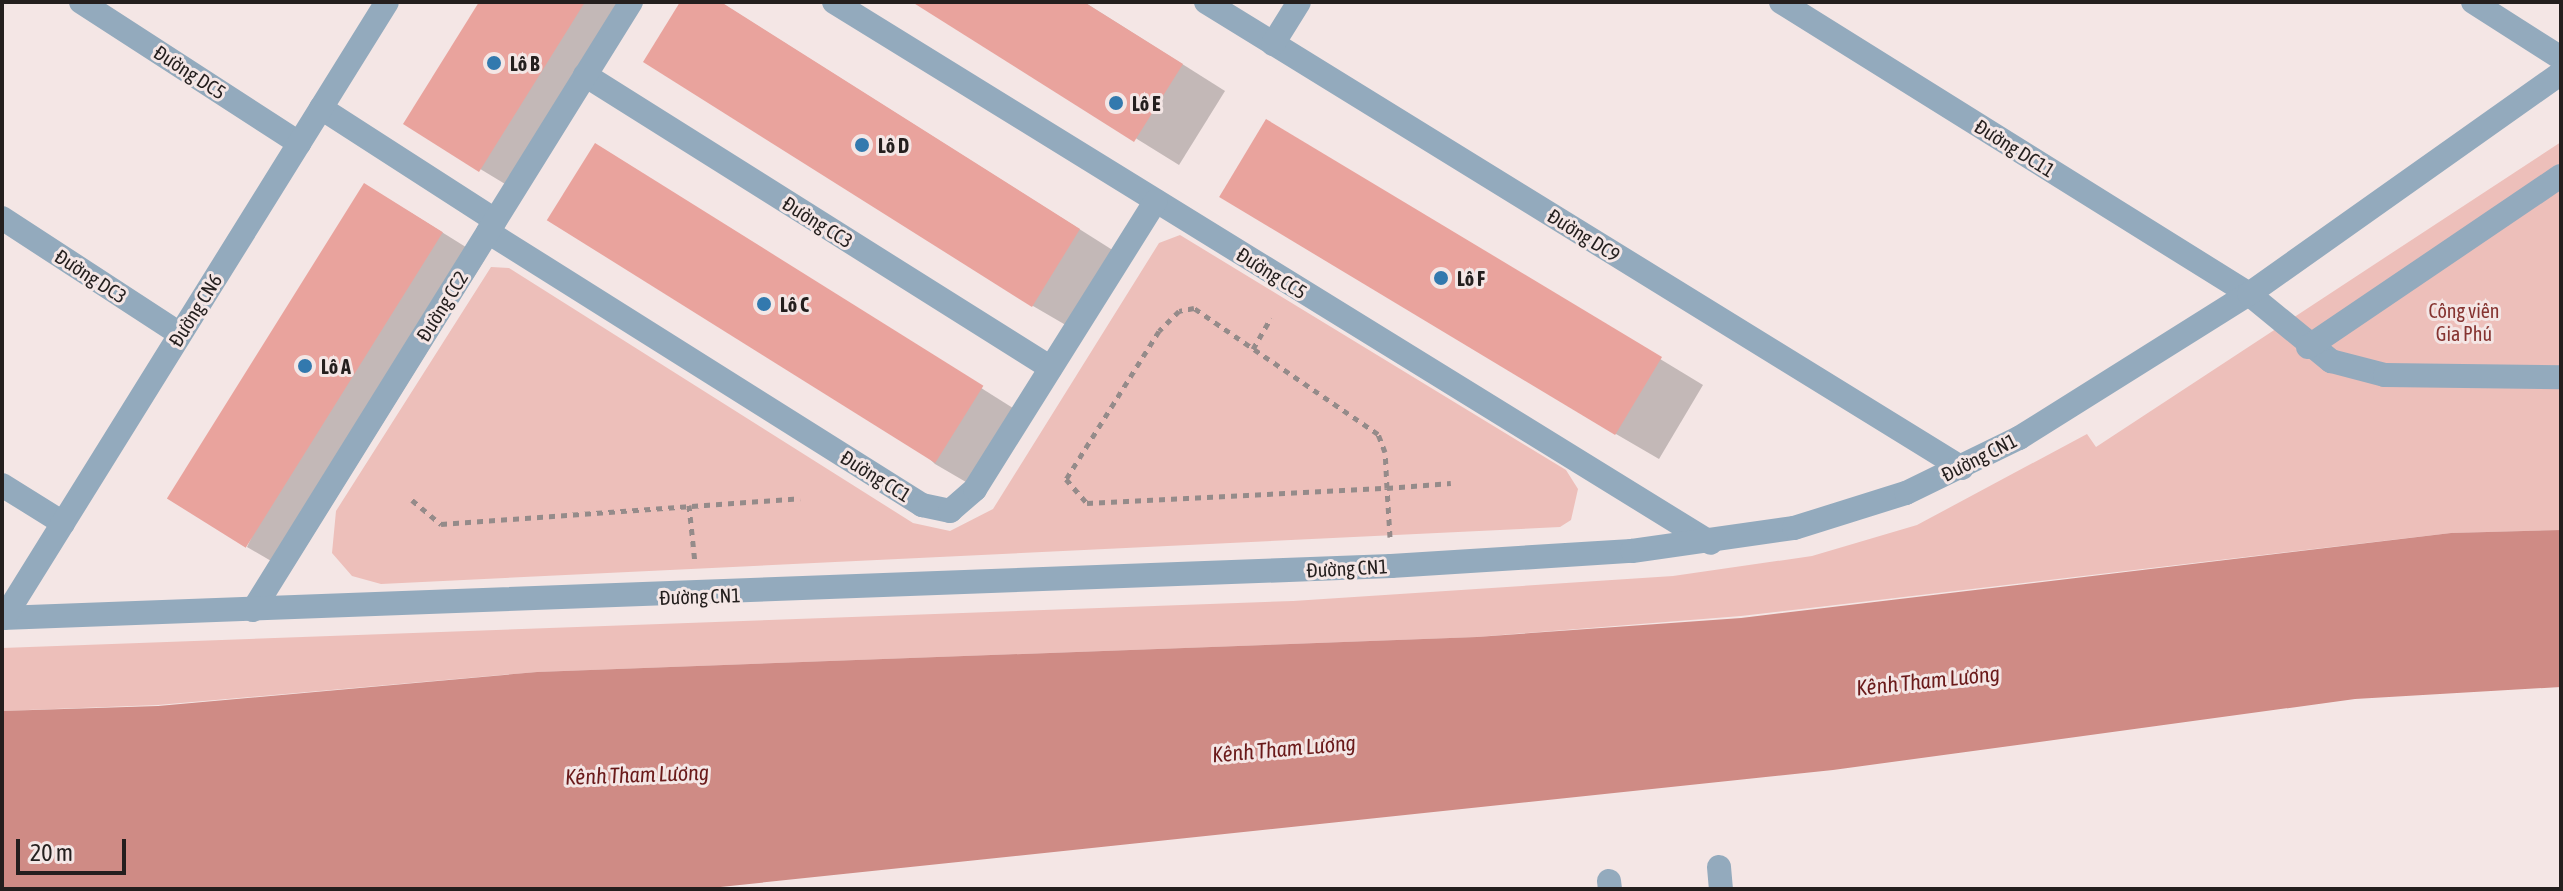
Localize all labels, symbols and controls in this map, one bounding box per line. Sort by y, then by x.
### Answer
street label: Đường DC5 [150,40,230,104]
place label: Lô B [510,51,539,75]
marker: Lô B [485,54,503,72]
place label: Lô E [1132,91,1160,115]
marker: Lô E [1107,94,1125,112]
street label: Đường DC11 [1970,114,2060,182]
place label: Lô D [878,133,909,157]
marker: Lô D [853,136,871,154]
street label: Đường CC3 [778,191,858,253]
street label: Đường DC9 [1543,203,1625,267]
street label: Đường CC5 [1232,242,1312,304]
street label: Đường DC3 [51,244,131,308]
street label: Đường CC2 [411,266,473,346]
place label: Lô F [1457,266,1485,290]
street label: Đường CN6 [163,269,227,351]
marker: Lô F [1432,269,1450,287]
place label: Lô C [780,292,809,316]
marker: Lô C [755,295,773,313]
park label: Công viên Gia Phú [2428,298,2500,345]
place label: Lô A [321,354,351,378]
marker: Lô A [296,357,314,375]
street label: Đường CN1 [1937,428,2021,486]
street label: Đường CC1 [836,445,916,507]
street label: Đường CN1 [1306,554,1388,582]
street label: Đường CN1 [659,583,741,609]
water label: Kênh Tham Lương [1855,660,2001,702]
water label: Kênh Tham Lương [1211,730,1357,768]
water label: Kênh Tham Lương [565,759,709,791]
scale bar [20,823,130,873]
text: 20 m [30,839,73,866]

